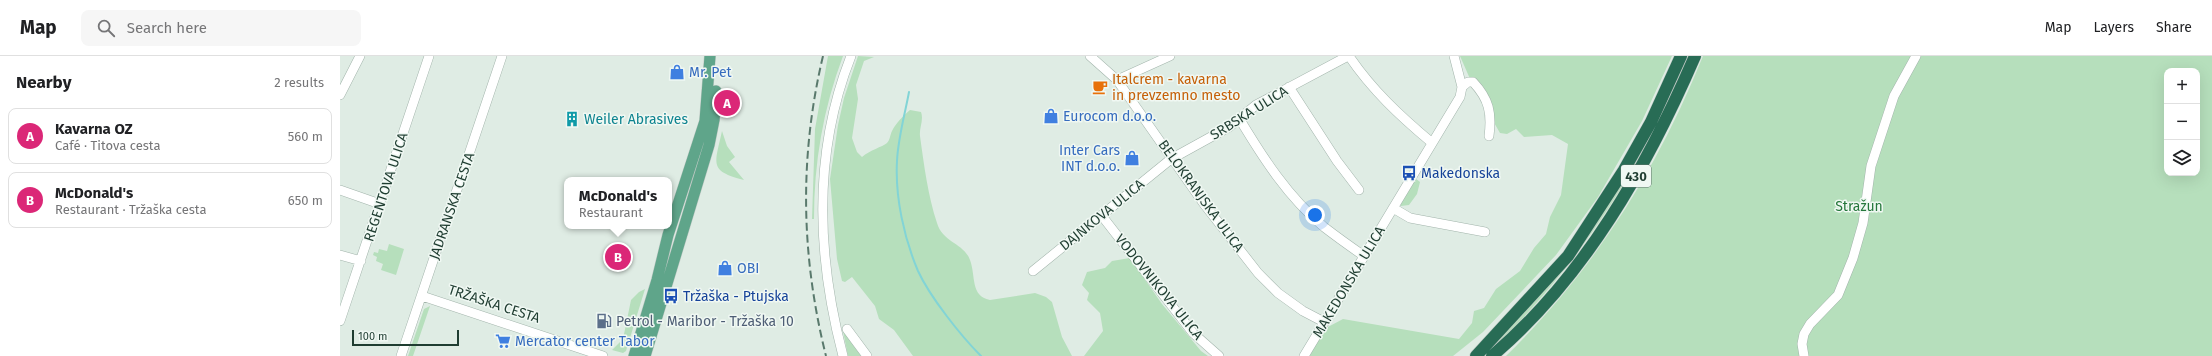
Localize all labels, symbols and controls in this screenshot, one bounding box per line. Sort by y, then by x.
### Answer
search box [81,10,361,46]
text: Map [20,16,57,39]
icon: search [95,17,117,39]
text: Search here [127,19,207,37]
text: Map [2045,19,2071,36]
text: Layers [2093,19,2134,36]
text: Share [2156,19,2192,36]
shop icon: Mr. Pet [668,63,686,81]
place label: Mr. Pet [689,64,733,81]
map controls [2164,68,2200,176]
button: + [2164,68,2200,104]
place label: Italcrem - kavarna in prevzemno mesto [1112,71,1241,104]
text: Nearby [16,72,71,93]
text: 2 results [274,75,324,90]
cafe icon: Italcrem - kavarna in prevzemno mesto [1091,78,1109,96]
street label: SRBSKA ULICA [1207,82,1291,144]
pin: A [714,88,740,118]
button: − [2164,104,2200,140]
shop icon: Eurocom d.o.o. [1042,107,1060,125]
place label: Eurocom d.o.o. [1063,108,1156,125]
building icon: Weiler Abrasives [563,110,581,128]
place label: Weiler Abrasives [584,111,688,128]
text: Kavarna OZ [55,120,133,138]
text: A [26,129,34,144]
text: 560 m [288,129,323,144]
street label: REGENTOVA ULICA [360,130,412,244]
street label: BELOKRANJSKA ULICA [1155,137,1247,255]
text: Café · Titova cesta [55,138,160,153]
button: layers [2164,140,2200,176]
place label: Inter Cars INT d.o.o. [1059,142,1120,175]
shop icon: Inter Cars INT d.o.o. [1123,149,1141,167]
street label: JADRANSKA CESTA [426,150,478,262]
bus stop icon: Makedonska [1400,164,1418,182]
place label: Makedonska [1421,165,1500,182]
road number: 430 [1621,165,1651,187]
street label: DAJNKOVA ULICA [1056,176,1148,254]
popup [564,177,672,229]
text: McDonald's [55,184,133,202]
text: McDonald's [579,187,657,205]
text: B [26,193,34,208]
text: 650 m [288,193,323,208]
park label: Stražun [1835,198,1883,215]
text: Restaurant · Tržaška cesta [55,202,207,217]
text: Restaurant [579,205,643,220]
your location [1305,205,1325,225]
street label: MAKEDONSKA ULICA [1309,223,1389,341]
street label: VODOVNIKOVA ULICA [1111,231,1207,343]
pin: B [605,242,631,272]
shop icon: OBI [716,259,734,277]
place label: OBI [737,260,759,277]
street label: TRŽAŠKA CESTA [446,280,542,327]
bus stop icon: Tržaška - Ptujska [662,287,680,305]
place label: Tržaška - Ptujska [683,288,789,305]
fuel station icon: Petrol - Maribor - Tržaška 10 [595,312,613,330]
place label: Petrol - Maribor - Tržaška 10 [616,313,794,330]
scale bar [352,328,459,347]
text: 100 m [358,330,387,343]
supermarket icon: Mercator center Tabor [494,332,512,350]
place label: Mercator center Tabor [515,333,655,350]

